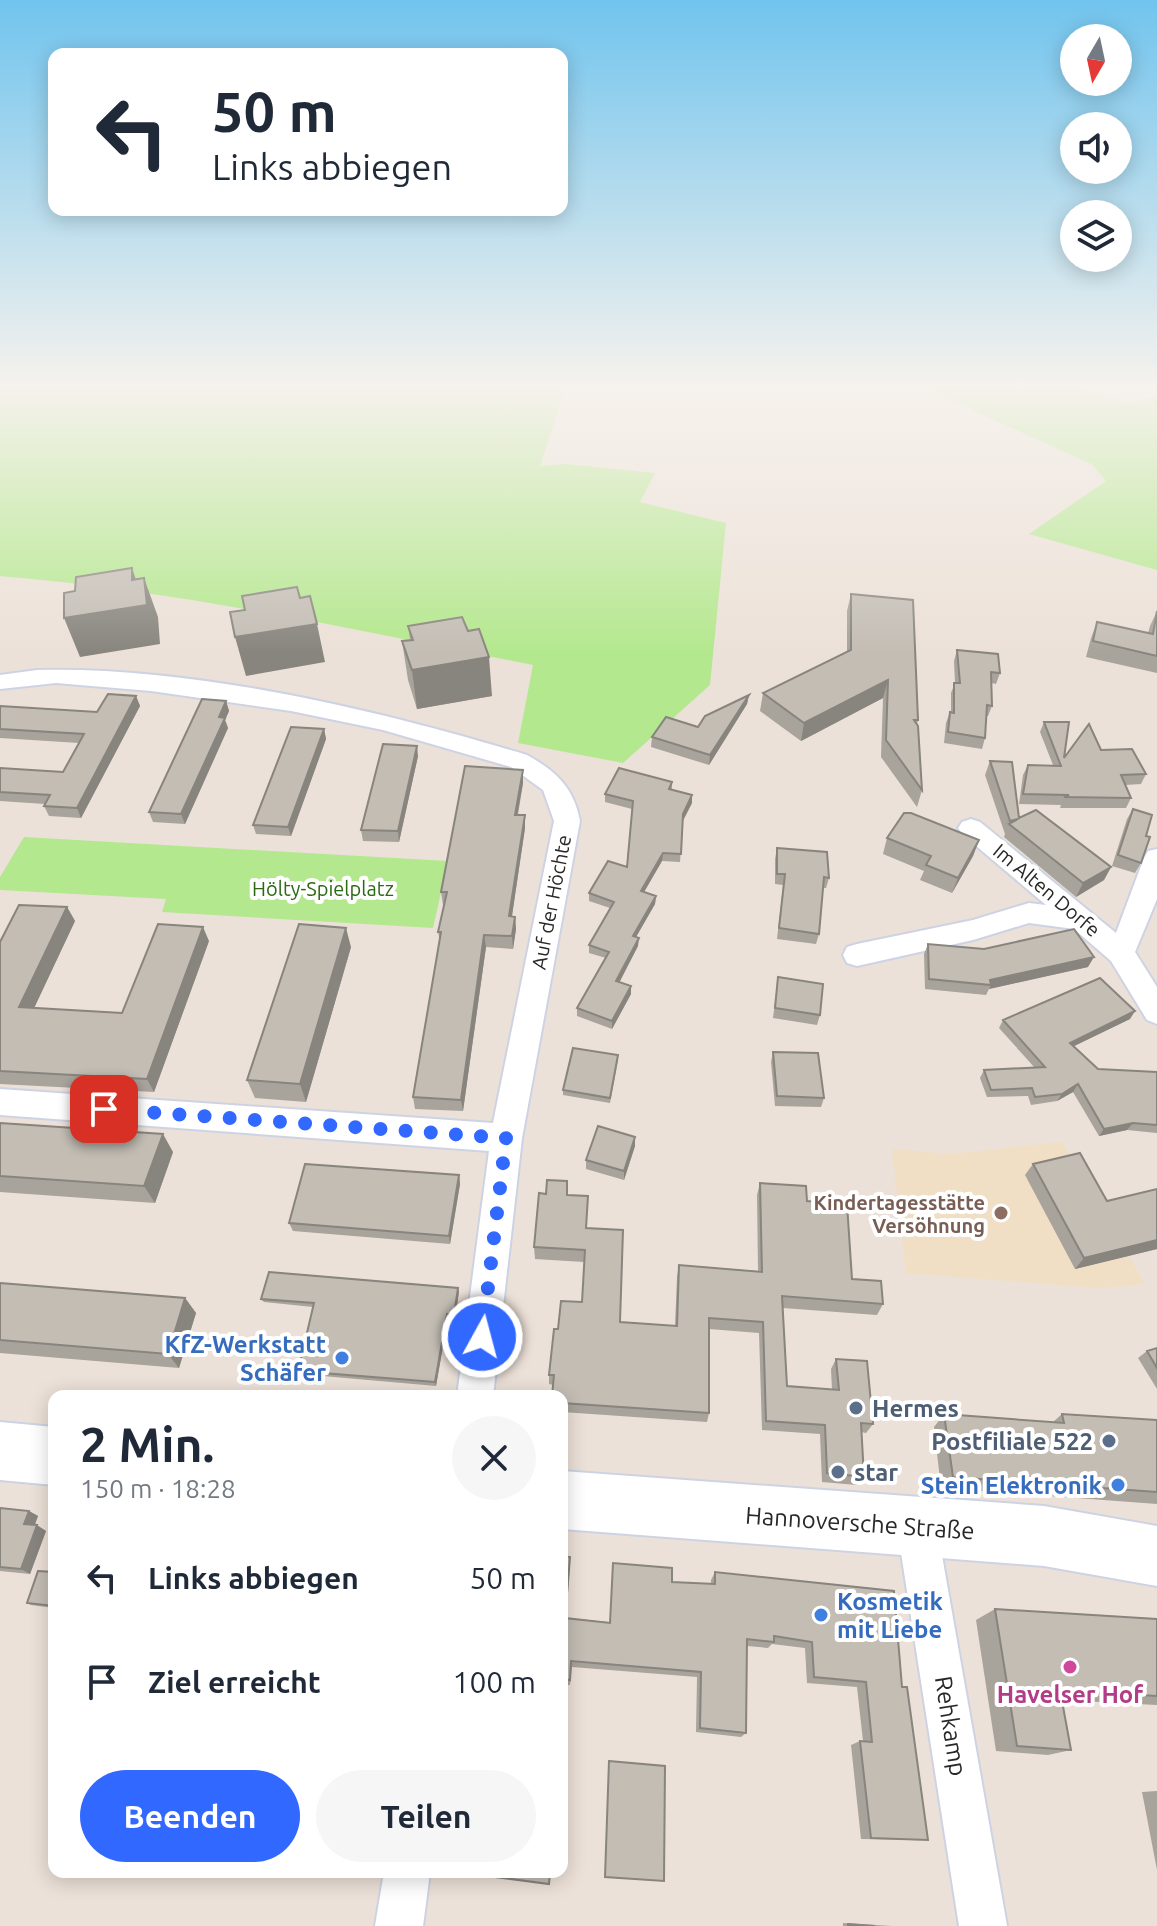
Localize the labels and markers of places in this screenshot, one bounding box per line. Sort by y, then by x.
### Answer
pin [70,1075,138,1143]
place label: Kindertagesstätte Versöhnung [814,1191,985,1237]
marker: Kindertagesstätte Versöhnung [992,1204,1010,1222]
place label: KfZ-Werkstatt Schäfer [164,1331,326,1386]
marker: KfZ-Werkstatt Schäfer [333,1349,351,1367]
place label: Hermes [872,1395,959,1422]
marker: Hermes [847,1399,865,1417]
place label: Postfiliale 522 [931,1428,1093,1455]
marker: Postfiliale 522 [1100,1432,1118,1450]
place label: star [854,1459,898,1486]
marker: star [829,1463,847,1481]
place label: Stein Elektronik [921,1472,1103,1499]
marker: Stein Elektronik [1109,1476,1127,1494]
place label: Kosmetik mit Liebe [837,1588,943,1643]
marker: Kosmetik mit Liebe [812,1606,830,1624]
marker: Havelser Hof [1061,1658,1079,1676]
place label: Havelser Hof [997,1681,1144,1708]

